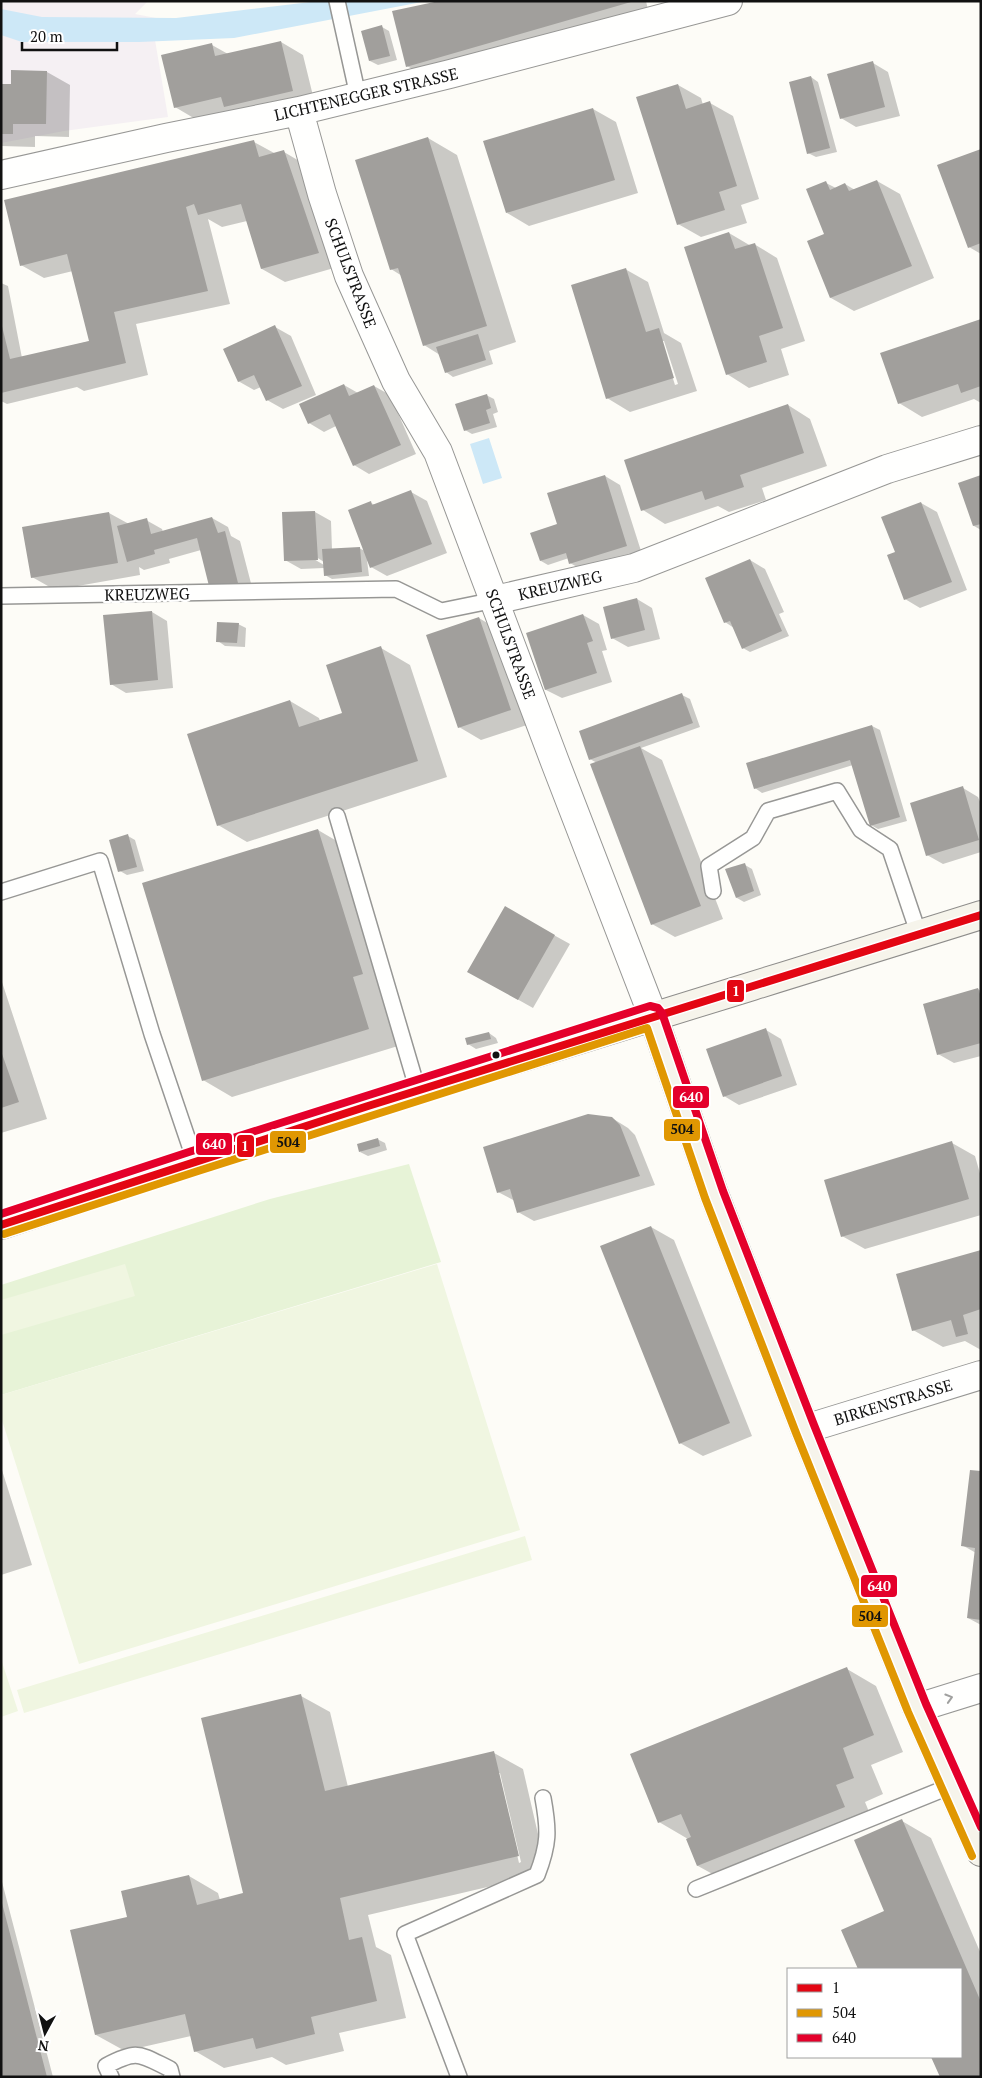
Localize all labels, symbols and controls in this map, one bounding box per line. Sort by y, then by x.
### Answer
scale bar [22,20,118,52]
text: 20 m [30,26,63,46]
street label: LICHTENEGGER STRASSE [272,62,460,126]
street label: SCHULSTRASSE [320,215,382,331]
street label: KREUZWEG [516,565,604,605]
street label: KREUZWEG [104,582,190,606]
street label: SCHULSTRASSE [481,586,541,702]
line badge: 1 [726,979,745,1003]
text: 1 [732,981,740,1000]
unlabelled marker [491,1050,501,1060]
line badge: 640 [672,1085,710,1109]
text: 640 [679,1087,703,1106]
line badge: 504 [663,1118,701,1142]
text: 504 [670,1119,694,1138]
line badge: 504 [269,1130,307,1154]
line badge: 640 [195,1132,233,1156]
text: 504 [276,1132,300,1151]
text: 640 [202,1134,226,1153]
line badge: 1 [236,1134,255,1158]
text: 1 [241,1136,249,1155]
street label: BIRKENSTRASSE [831,1373,955,1431]
line badge: 640 [860,1574,898,1598]
text: 640 [867,1576,891,1595]
line badge: 504 [851,1604,889,1628]
text: 504 [858,1606,882,1625]
one-way arrow [944,1694,952,1704]
legend [787,1968,962,2058]
text: 1 [832,1977,840,1997]
text: 504 [832,2002,856,2022]
north arrow [20,2008,70,2058]
text: 640 [832,2027,856,2047]
text: N [37,2036,50,2056]

